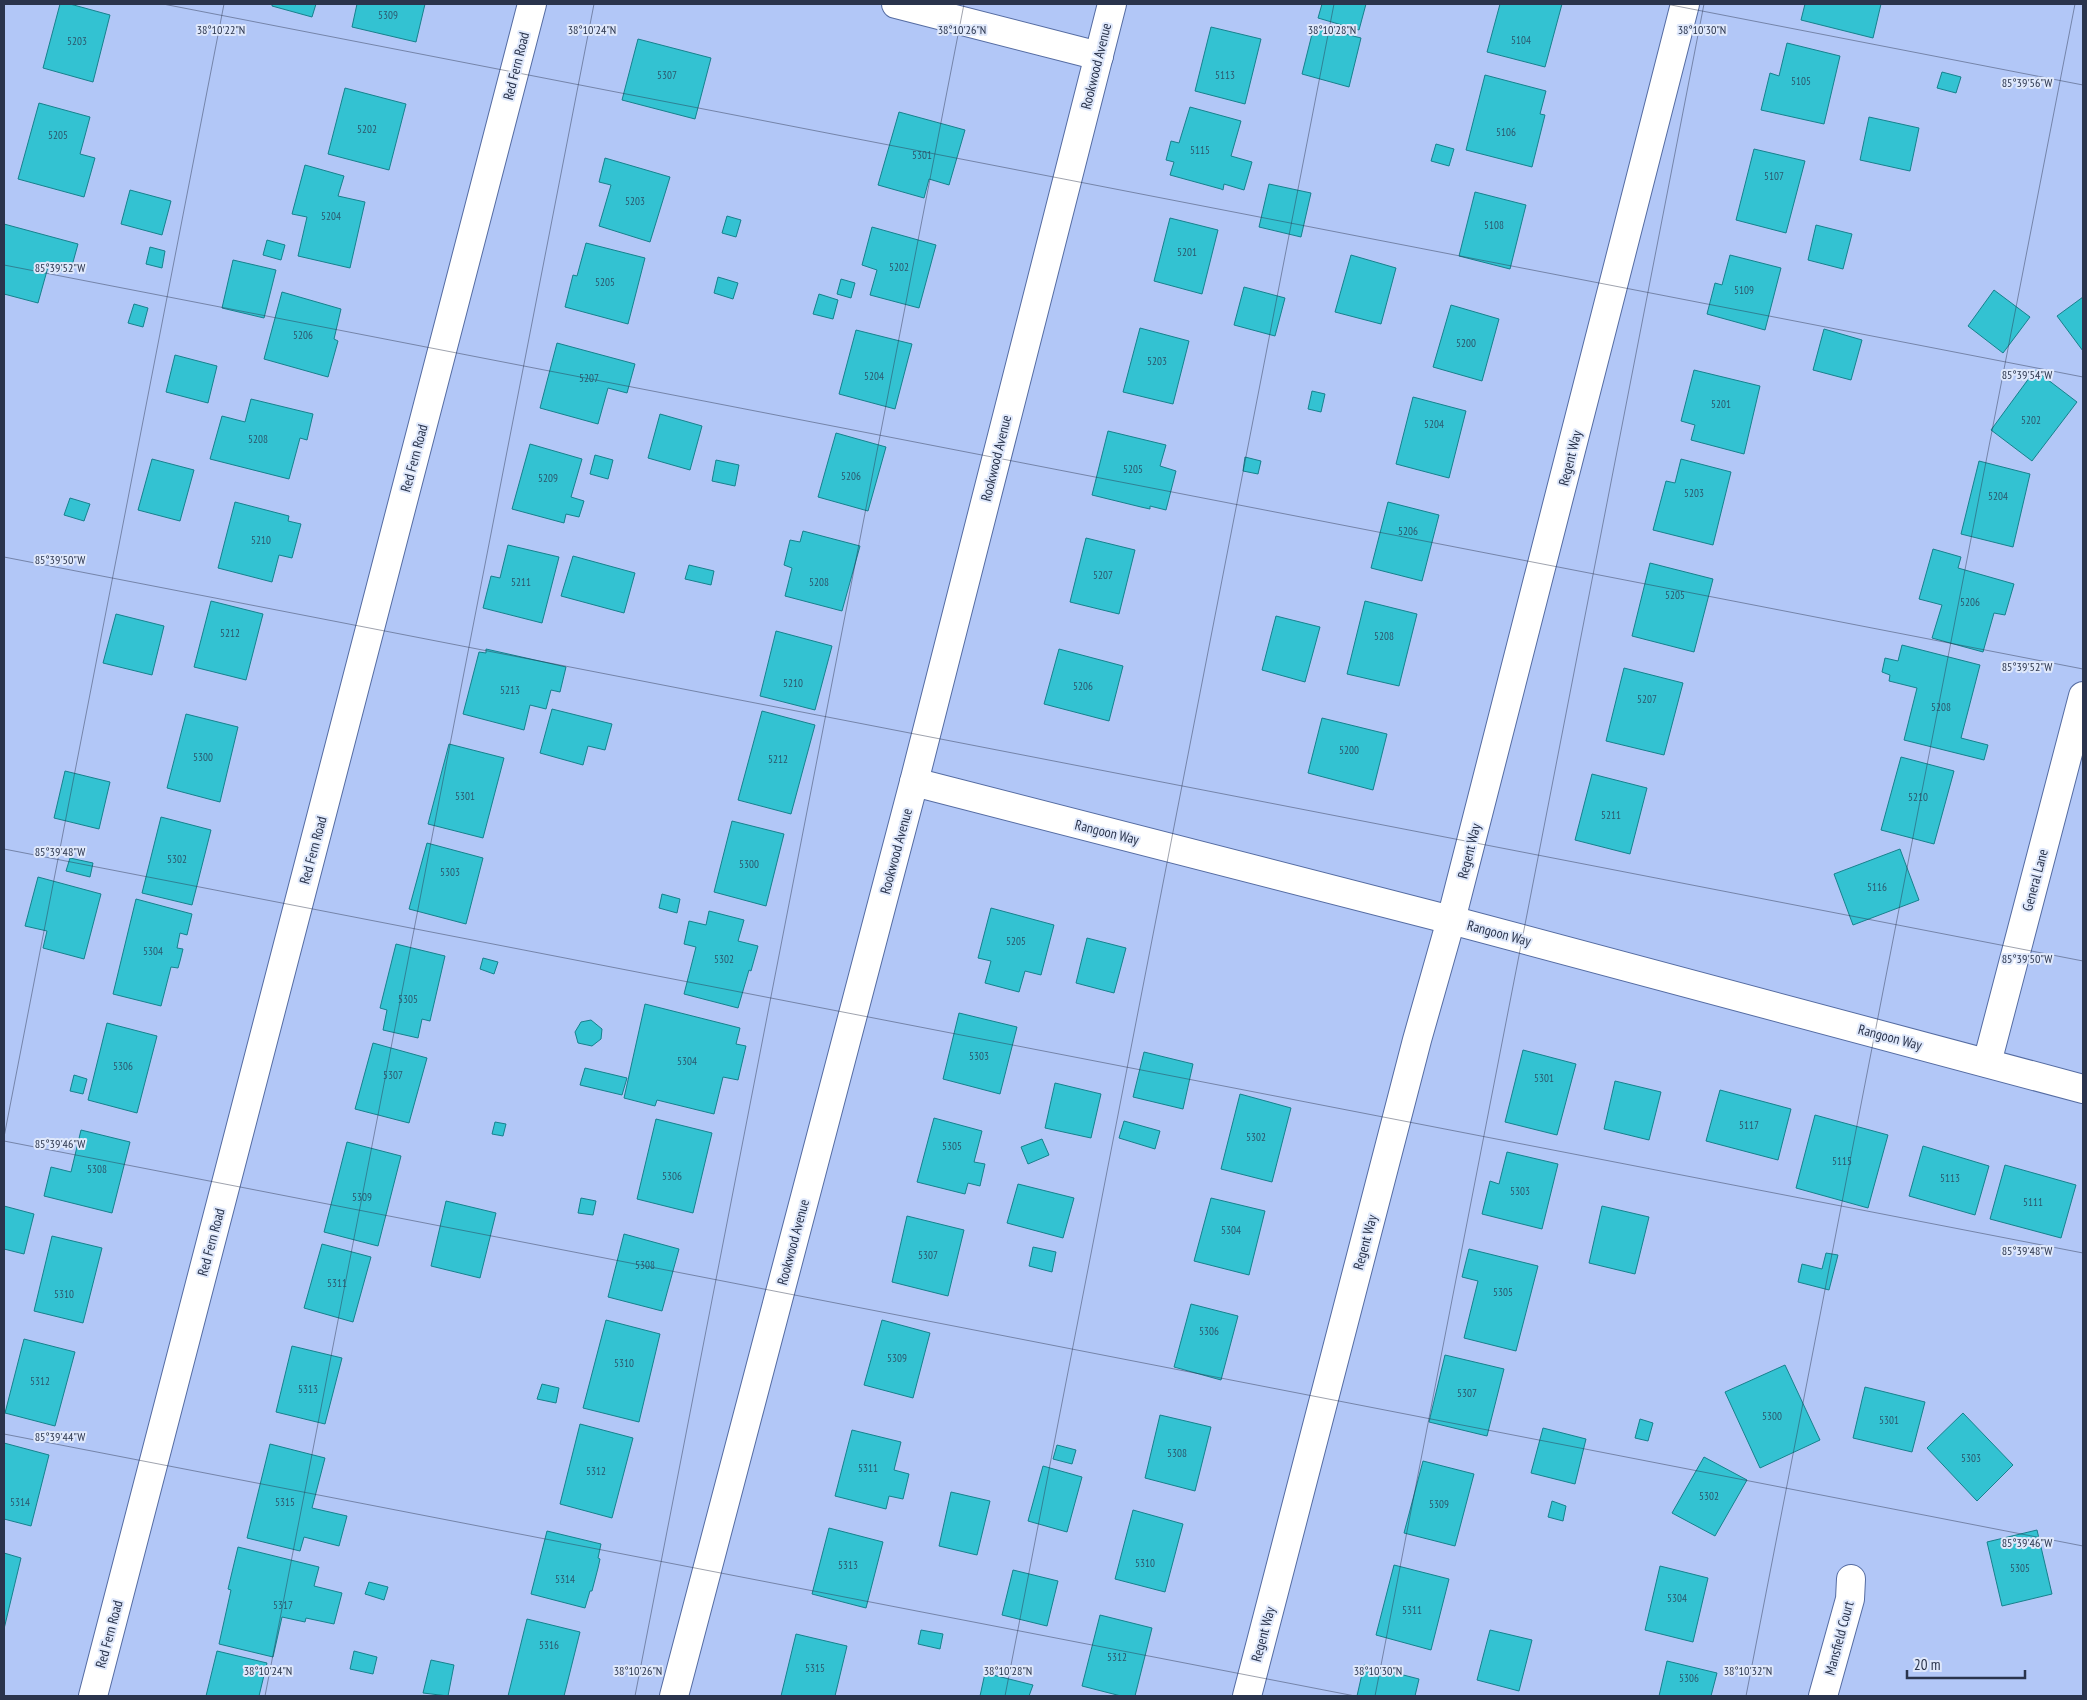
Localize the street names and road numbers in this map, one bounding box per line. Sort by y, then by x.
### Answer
street label: Rookwood Avenue [1077,21,1115,111]
street label: Red Fern Road [499,30,533,102]
street label: Rookwood Avenue [977,413,1015,503]
street label: Red Fern Road [396,422,432,494]
street label: Regent Way [1554,428,1586,487]
street label: Rookwood Avenue [876,806,916,896]
street label: Red Fern Road [295,814,331,886]
street label: Rangoon Way [1073,815,1142,849]
street label: Regent Way [1453,821,1485,880]
street label: General Lane [2018,847,2052,913]
street label: Rangoon Way [1465,916,1534,950]
street label: Rangoon Way [1856,1020,1925,1054]
street label: Rookwood Avenue [773,1197,813,1287]
street label: Red Fern Road [193,1206,229,1278]
street label: Regent Way [1349,1212,1381,1271]
street label: Red Fern Road [91,1598,127,1670]
street label: Mansfield Court [1821,1599,1858,1677]
street label: Regent Way [1247,1604,1279,1663]

